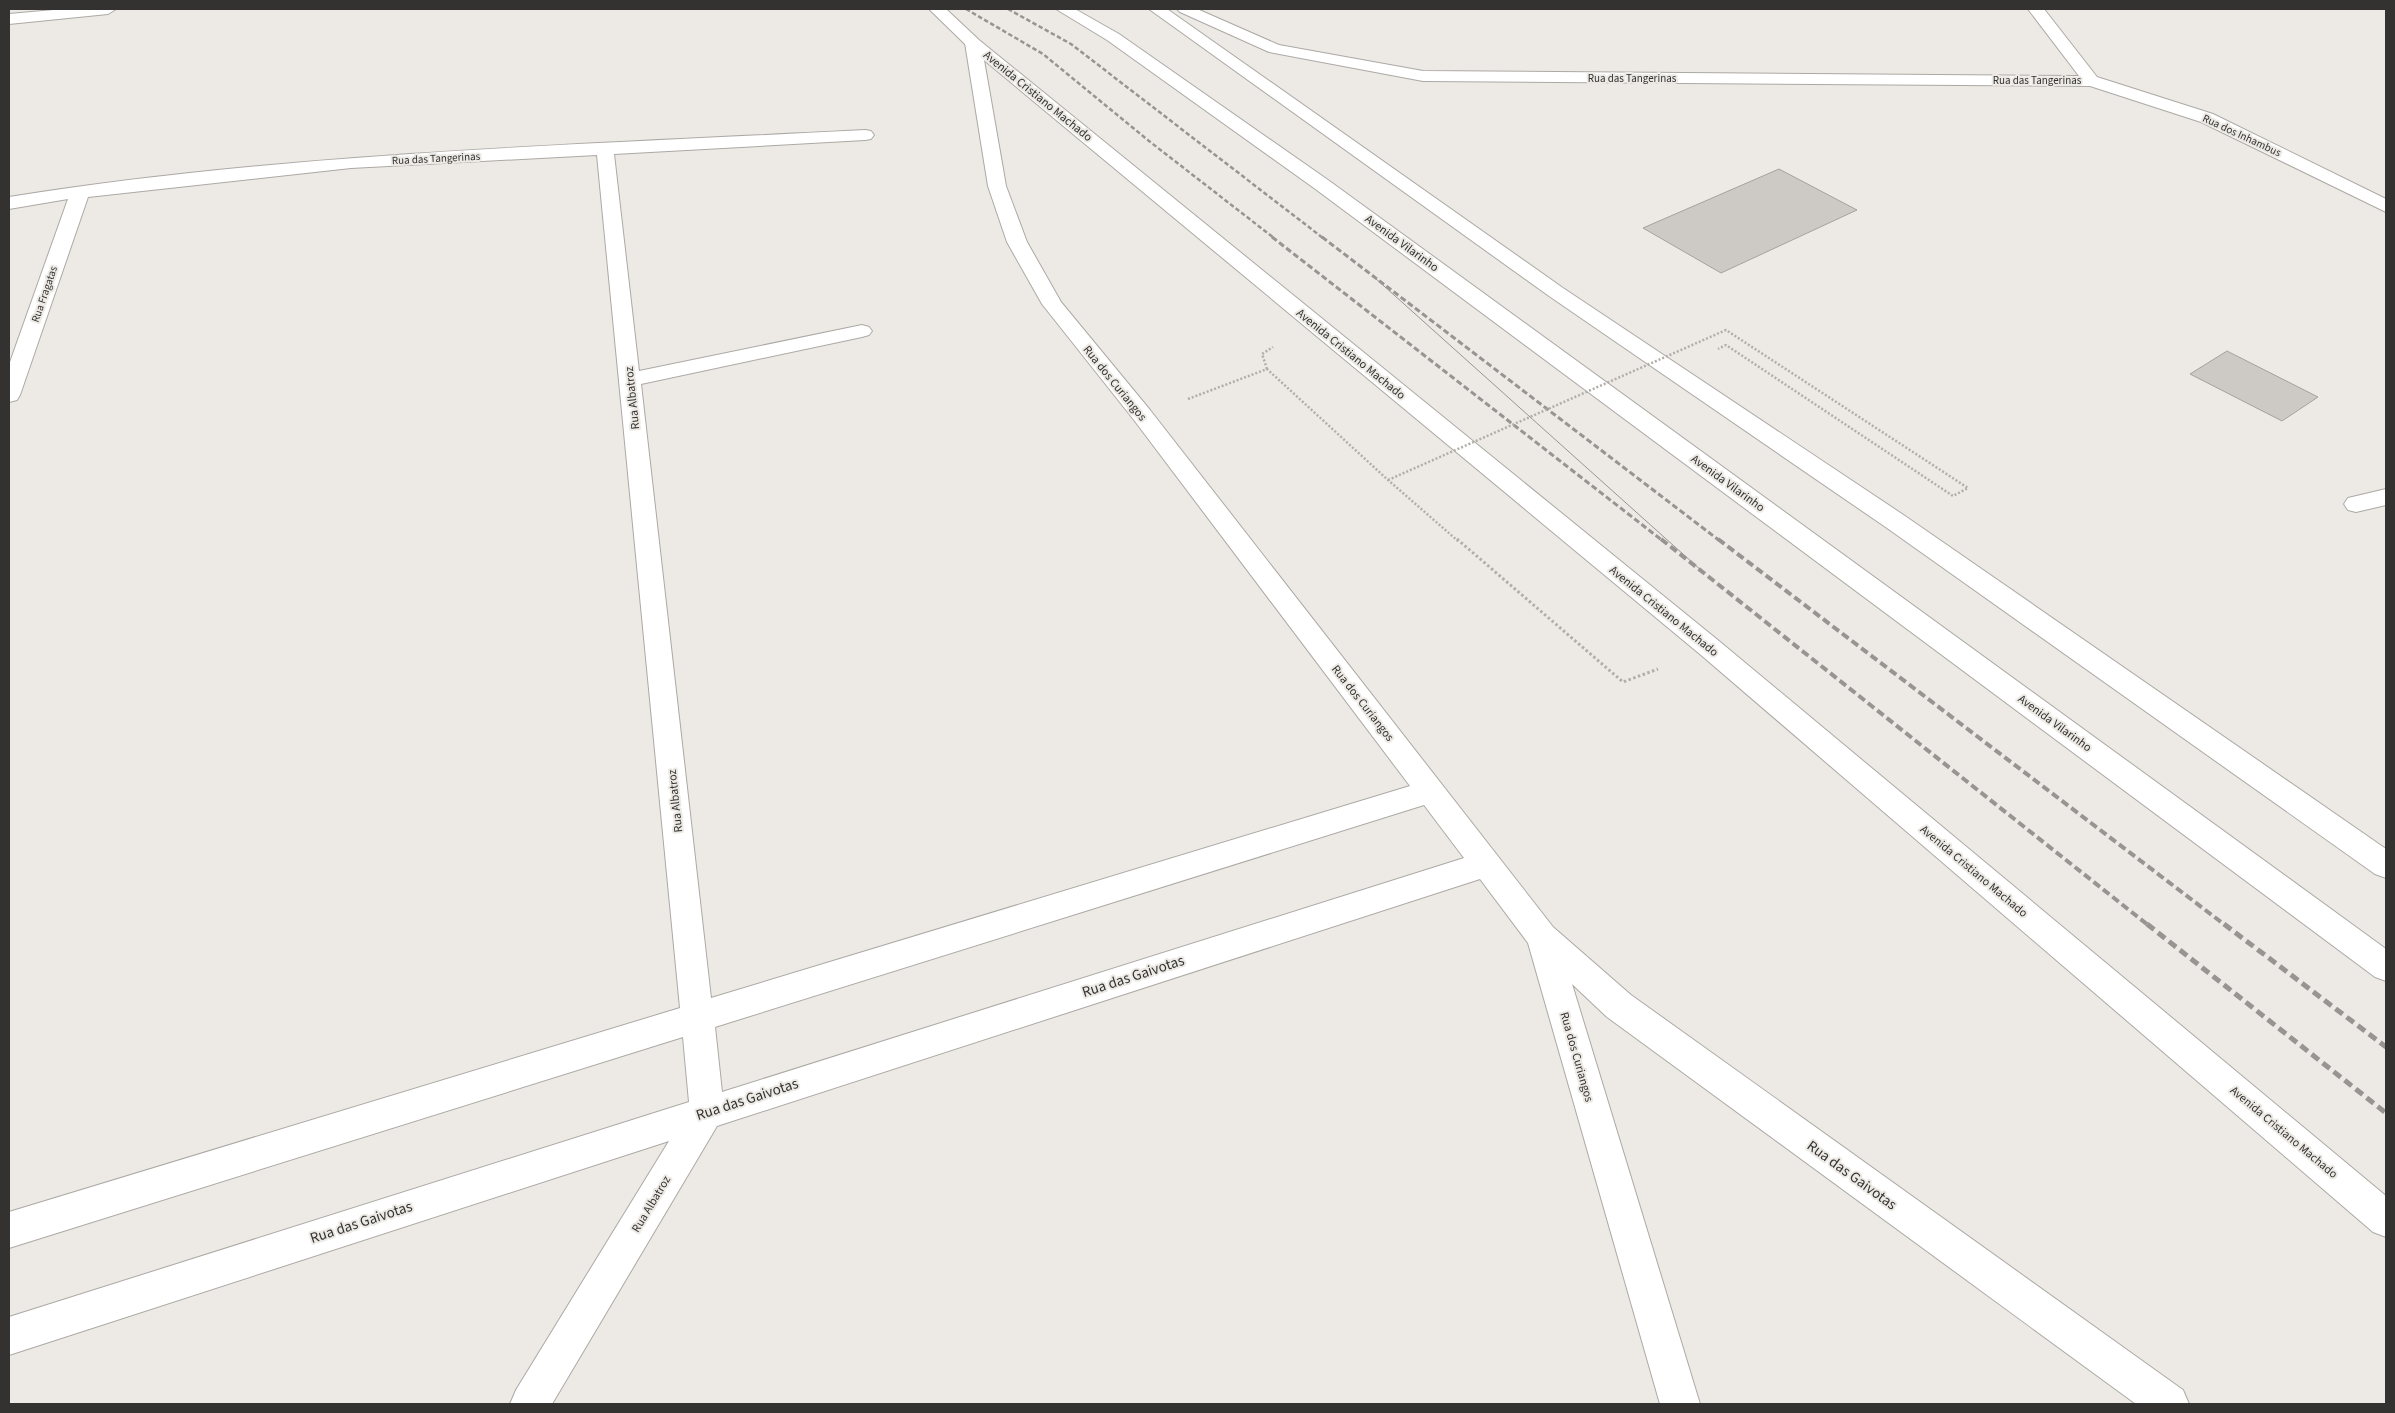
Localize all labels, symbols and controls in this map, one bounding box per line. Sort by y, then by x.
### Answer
street label: Avenida Cristiano Machado [980,47,1096,146]
street label: Rua das Tangerinas [1588,71,1677,86]
street label: Rua das Tangerinas [1993,73,2082,88]
street label: Rua dos Inhambus [2200,111,2284,160]
street label: Rua das Tangerinas [391,149,481,168]
street label: Avenida Vilarinho [1361,211,1442,276]
street label: Rua Fragatas [28,264,61,324]
street label: Avenida Cristiano Machado [1293,305,1409,404]
street label: Rua dos Curiangos [1079,342,1150,425]
street label: Rua Albatroz [621,366,644,430]
street label: Avenida Vilarinho [1687,451,1768,516]
street label: Avenida Cristiano Machado [1606,562,1722,661]
street label: Rua dos Curiangos [1327,662,1398,745]
street label: Avenida Vilarinho [2014,691,2095,756]
street label: Rua Albatroz [664,769,687,833]
street label: Avenida Cristiano Machado [1916,821,2031,922]
street label: Rua das Gaivotas [1079,950,1187,1003]
street label: Rua dos Curiangos [1556,1010,1597,1104]
street label: Rua das Gaivotas [693,1073,801,1126]
street label: Avenida Cristiano Machado [2226,1082,2341,1183]
street label: Rua das Gaivotas [1803,1136,1901,1215]
street label: Rua Albatroz [628,1173,675,1236]
street label: Rua das Gaivotas [307,1196,415,1249]

